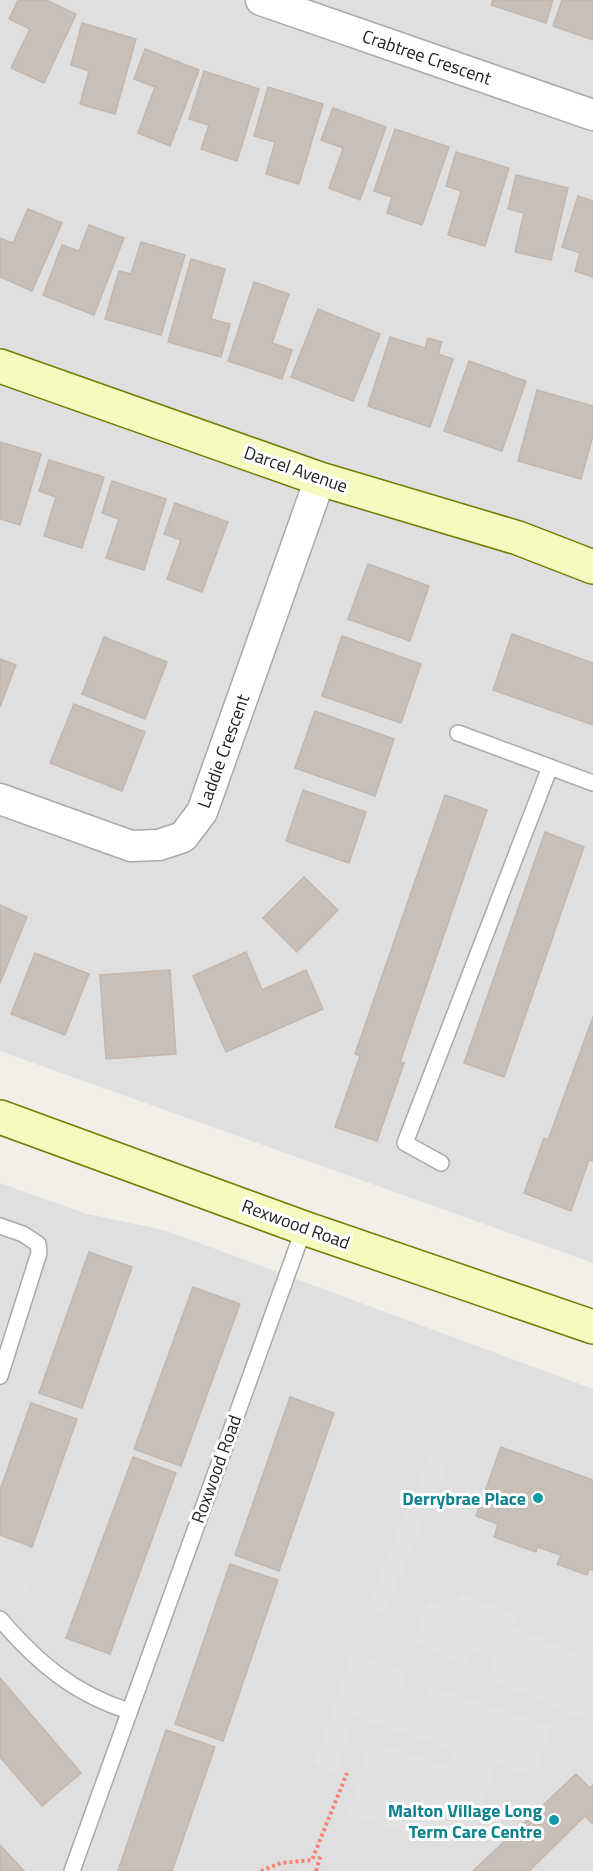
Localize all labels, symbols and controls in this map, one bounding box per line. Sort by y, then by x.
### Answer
street label: Crabtree Crescent [359,22,496,92]
street label: Darcel Avenue [241,439,351,499]
street label: Laddie Crescent [190,690,256,812]
street label: Rexwood Road [238,1192,354,1256]
street label: Roxwood Road [184,1411,248,1527]
place label: Derrybrae Place [402,1485,526,1512]
marker: Derrybrae Place [531,1491,545,1505]
place label: Malton Village Long Term Care Centre [388,1797,542,1845]
marker: Malton Village Long Term Care Centre [547,1813,561,1827]

